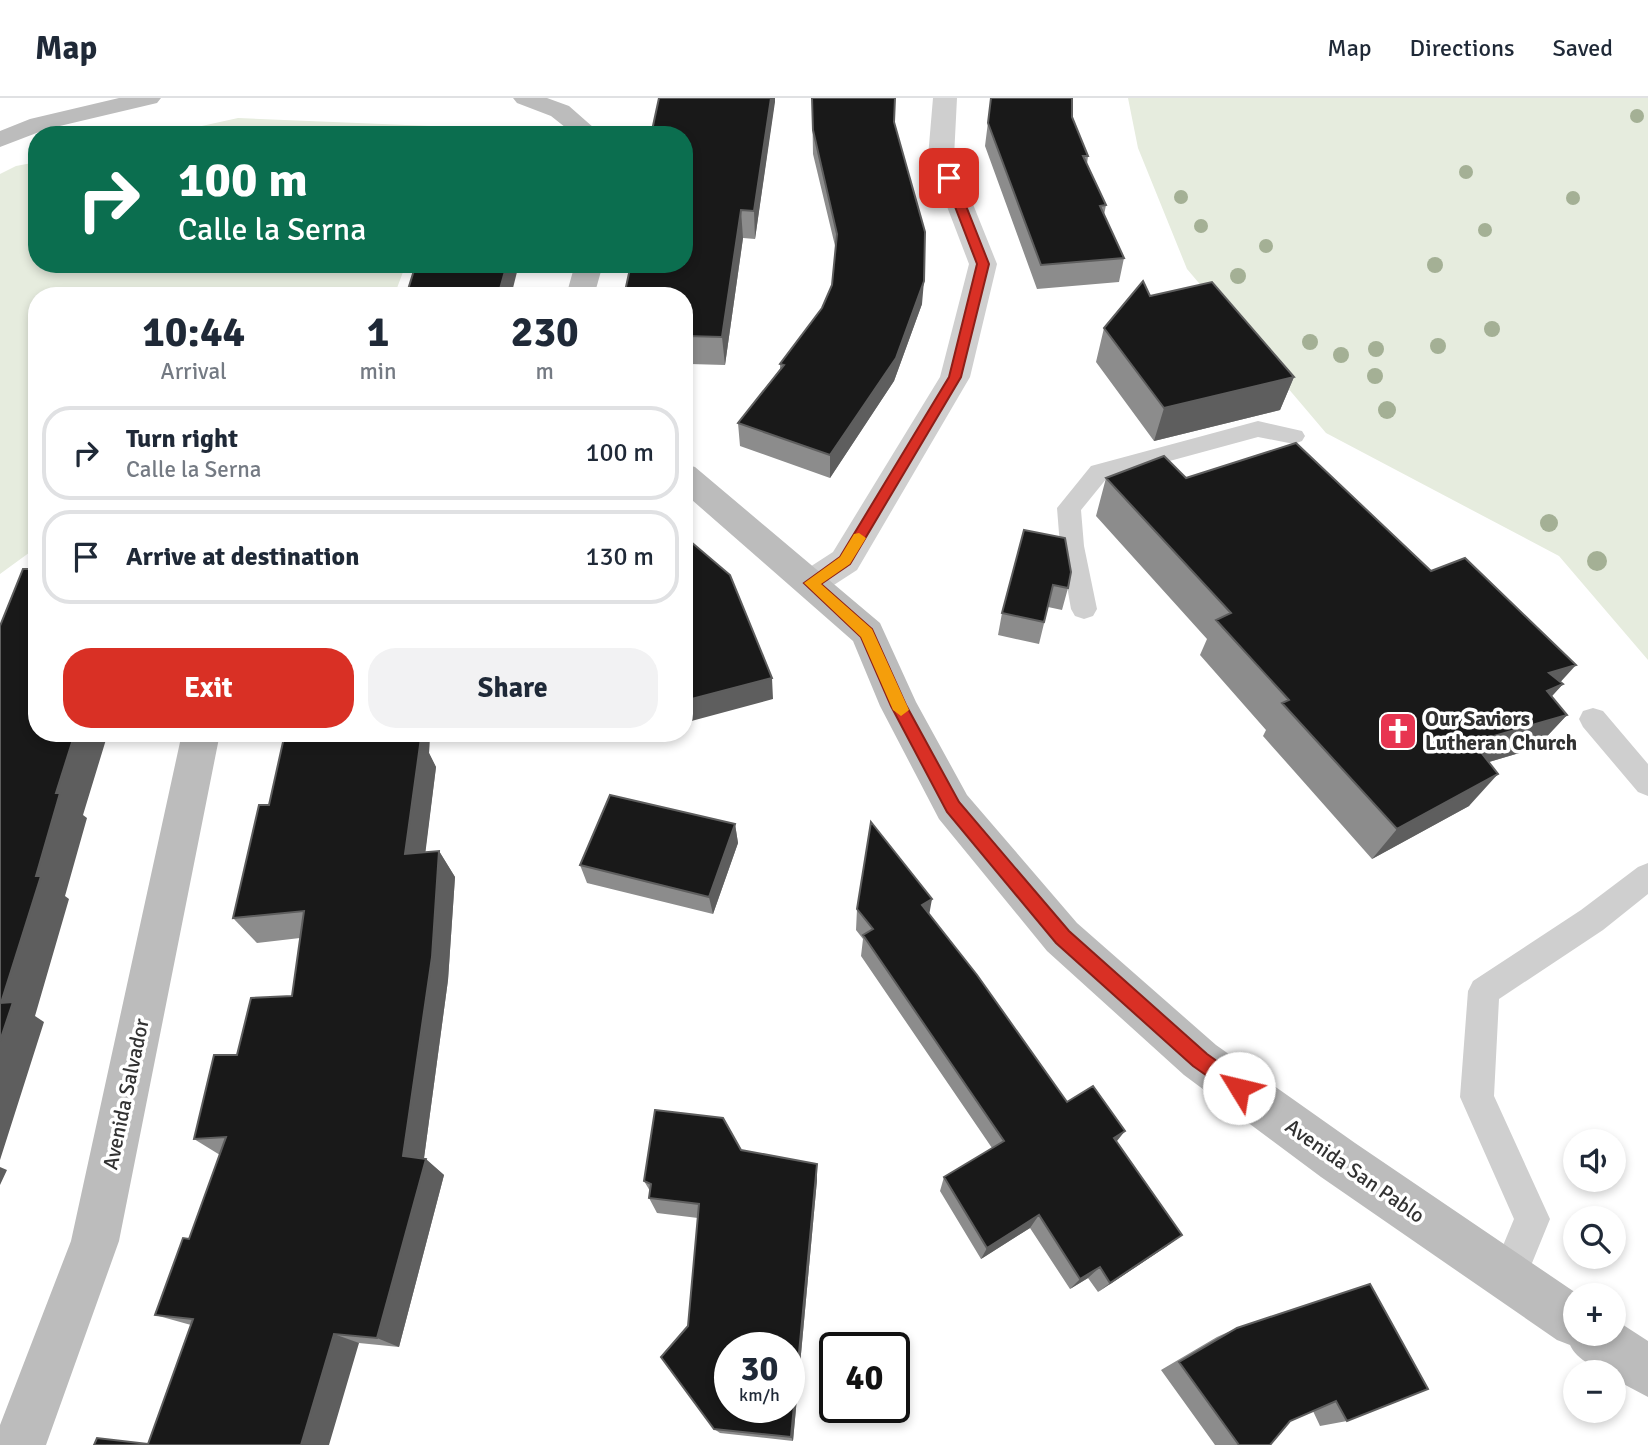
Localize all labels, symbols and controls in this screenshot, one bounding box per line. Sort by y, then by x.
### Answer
text: Map [35,28,97,69]
text: Map [1327,33,1372,63]
text: Directions [1410,33,1515,63]
text: Saved [1553,33,1613,63]
pin [919,148,979,208]
text: 100 m [178,150,308,210]
icon: right [63,154,154,245]
icon: arrive [930,159,968,197]
text: Calle la Serna [178,210,366,249]
text: 10:44 [142,307,245,358]
text: 1 [367,307,389,358]
text: 230 [511,307,579,358]
text: Arrival [161,357,227,386]
text: min [359,357,397,386]
text: m [536,357,554,386]
text: Turn right [126,423,238,455]
icon: right [67,434,105,472]
text: 100 m [585,437,654,469]
text: Calle la Serna [126,455,261,484]
icon: arrive [67,538,105,576]
text: Arrive at destination [126,541,359,573]
text: 130 m [585,541,654,573]
button: Exit [63,648,354,728]
button: Share [368,648,658,728]
place label: Our Saviors Lutheran Church [1425,706,1577,756]
church icon: Our Saviors Lutheran Church [1377,710,1419,752]
street label: Avenida Salvador [97,1016,155,1172]
position arrow [1202,1051,1276,1125]
street label: Avenida San Pablo [1280,1113,1430,1229]
map controls [1563,1129,1626,1423]
button: sound [1563,1129,1626,1192]
button: search [1563,1206,1626,1269]
button: + [1563,1283,1626,1346]
speed limit sign: 40 [819,1332,910,1423]
text: 30 [741,1347,778,1390]
button: − [1563,1360,1626,1423]
text: km/h [739,1384,780,1406]

